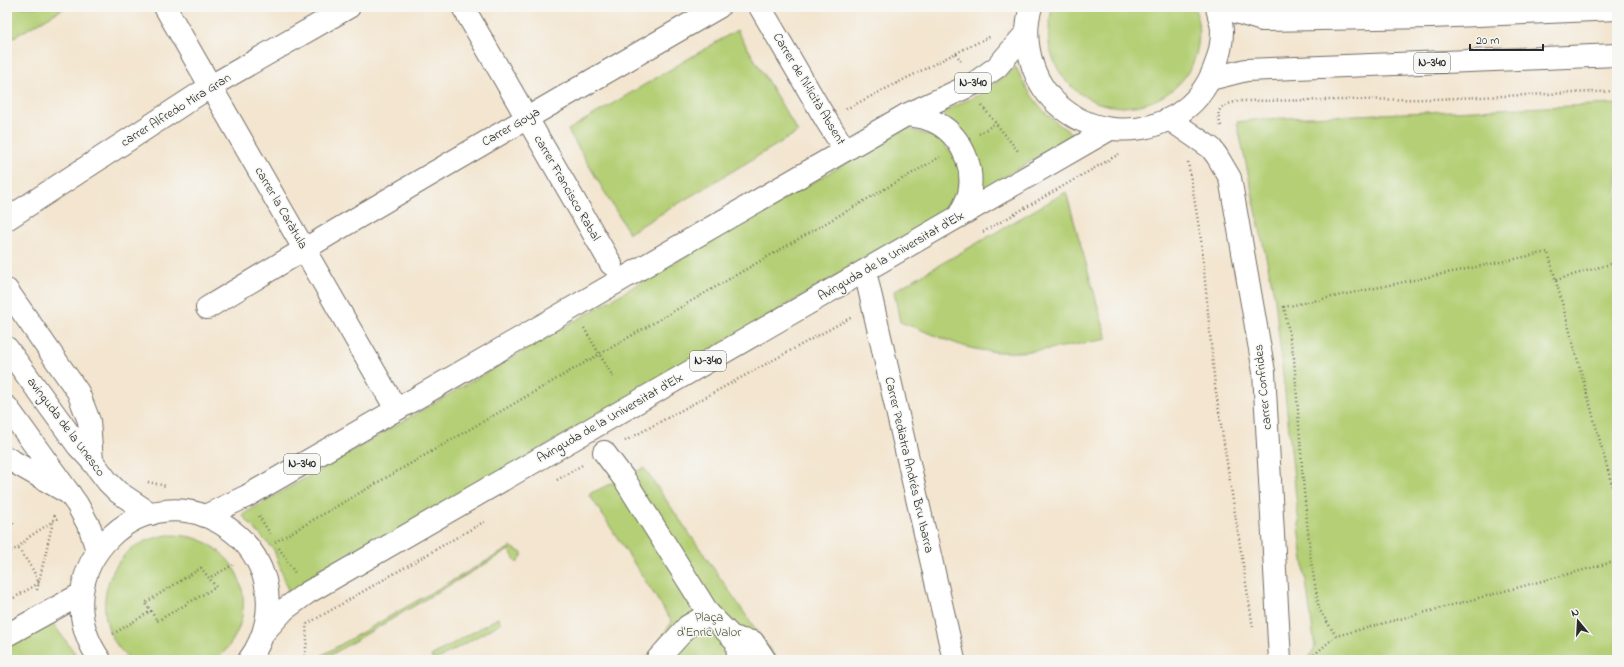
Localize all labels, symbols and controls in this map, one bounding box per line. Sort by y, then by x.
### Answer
scale bar [1470,26,1543,52]
street label: Carrer de l'Il·licità Absent [768,29,850,149]
text: 20 m [1476,32,1499,50]
road number: N-340 [1414,53,1450,73]
street label: carrer Alfredo Mira Gran [117,68,235,152]
road number: N-340 [955,73,991,93]
street label: Carrer Goya [478,103,544,152]
street label: carrer Francisco Rabal [529,131,605,245]
street label: carrer la Caràtula [250,163,312,253]
street label: Avinguda de la Universitat d'Elx [814,206,968,307]
street label: carrer Confrides [1249,343,1277,431]
road number: N-340 [690,351,726,371]
street label: Avinguda de la Universitat d'Elx [533,368,687,469]
street label: avinguda de la Unesco [21,373,110,481]
street label: Carrer Pediatra Andrés Bru Ibarra [879,375,939,555]
road number: N-340 [284,454,320,474]
north arrow [1558,601,1598,641]
text: N [1569,604,1581,621]
park label: Plaça d'Enric Valor [677,608,742,642]

